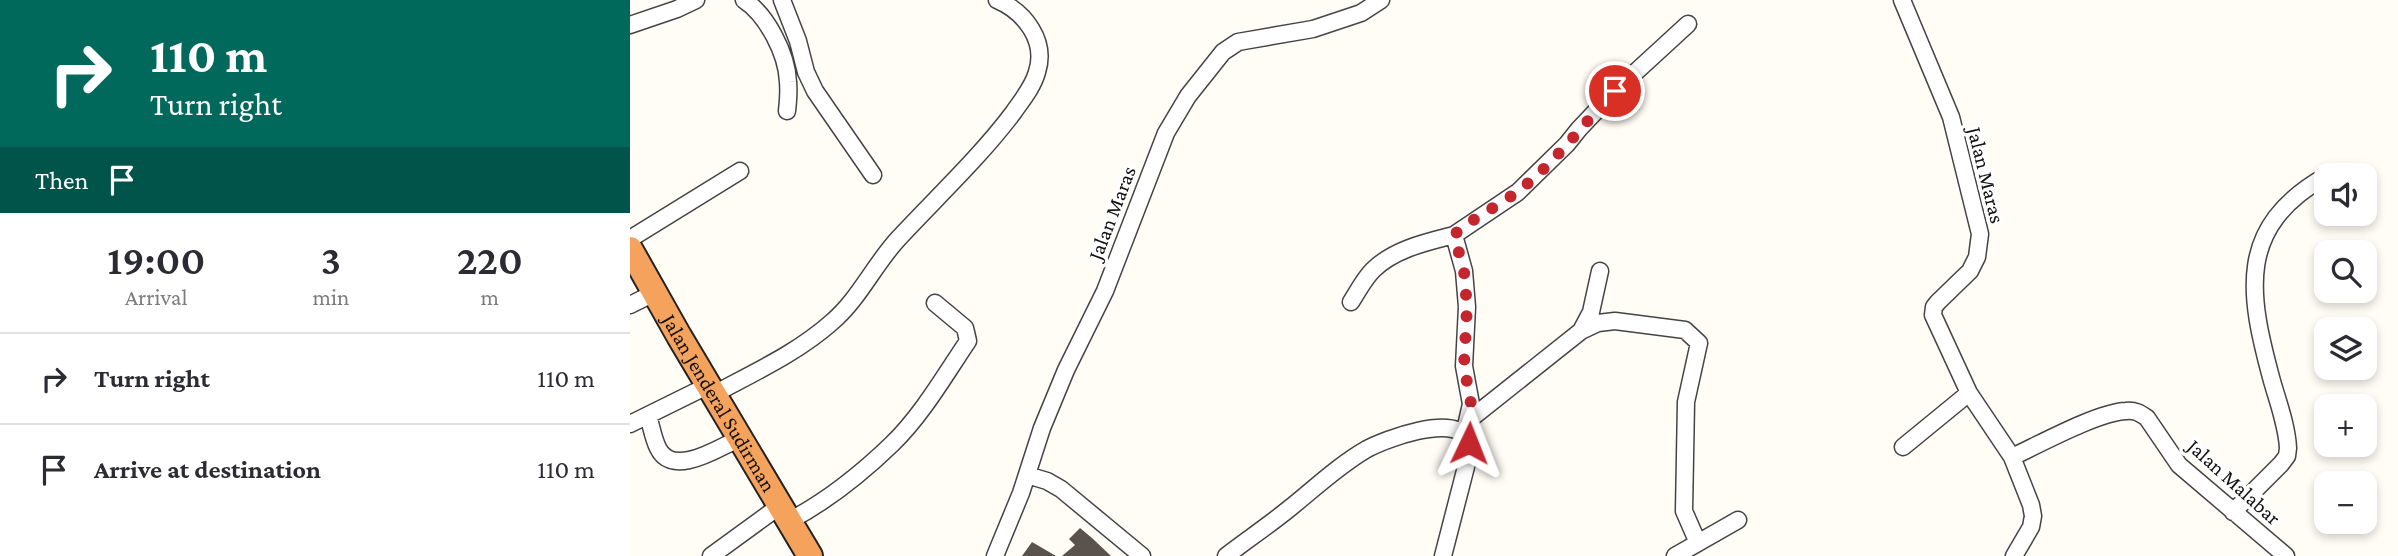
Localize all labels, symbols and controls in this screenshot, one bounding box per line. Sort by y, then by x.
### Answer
icon: right [35,28,126,119]
text: 110 m [150,28,267,83]
pin [1585,61,1645,121]
icon: arrive [1596,72,1634,110]
text: Turn right [150,86,282,122]
street label: Jalan Maras [1962,122,2010,226]
icon: arrive [103,161,141,199]
street label: Jalan Maras [1082,163,1141,265]
map controls [2314,163,2377,534]
button: sound [2314,163,2377,226]
text: Then [35,166,89,195]
text: 19:00 [107,236,205,283]
text: 3 [321,236,341,283]
text: 220 [457,236,523,283]
button: search [2314,240,2377,303]
text: Arrival [125,284,188,310]
text: min [313,284,349,310]
text: m [480,284,499,310]
street label: Jalan Jenderal Sudirman [656,308,781,496]
button: layers [2314,317,2377,380]
icon: right [35,360,73,398]
text: Turn right [94,364,210,393]
text: 110 m [537,364,595,393]
button: + [2314,394,2377,457]
position arrow [1432,406,1506,480]
street label: Jalan Malabar [2181,433,2286,530]
icon: arrive [35,451,73,489]
text: Arrive at destination [94,455,321,484]
text: 110 m [537,455,595,484]
button: − [2314,471,2377,534]

